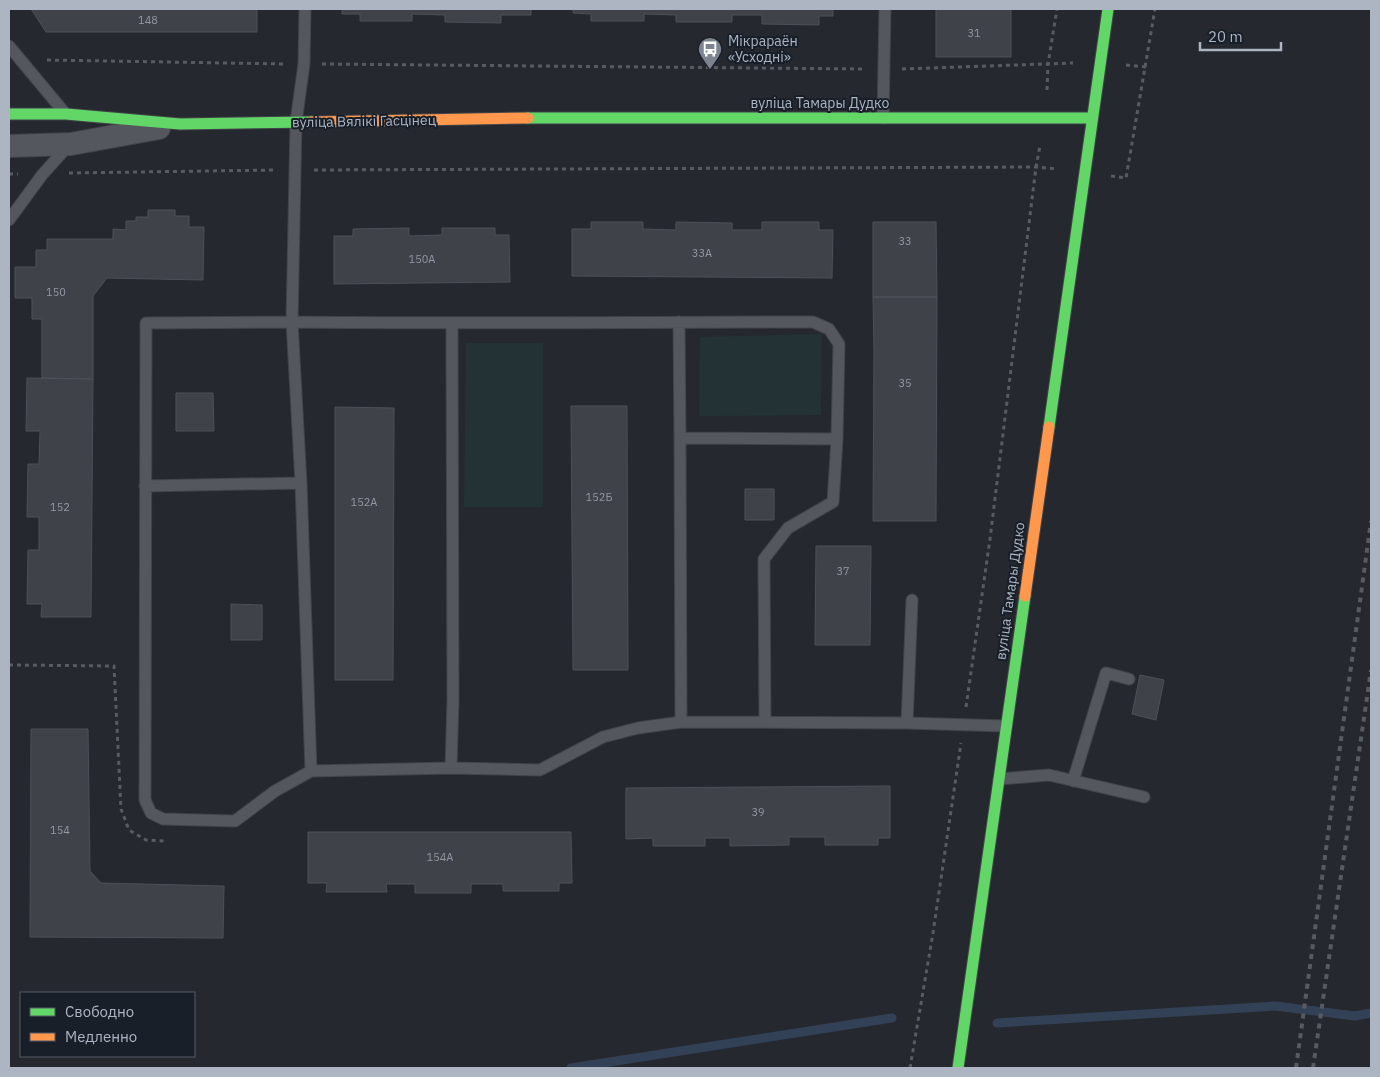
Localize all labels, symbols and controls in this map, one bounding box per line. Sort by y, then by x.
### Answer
house number: 148 [138,13,158,27]
scale bar [1200,20,1281,52]
house number: 31 [967,26,981,40]
text: 20 m [1208,27,1243,46]
place label: Мікрараён «Усходні» [728,32,798,66]
bus stop icon: Мікрараён «Усходні» [697,36,723,70]
street label: вуліца Тамары Дудко [751,94,890,112]
street label: вуліца Вялікі Гасцінец [292,111,437,131]
house number: 33 [898,234,912,248]
house number: 33А [692,246,712,260]
house number: 150А [409,252,435,266]
house number: 150 [46,285,66,299]
house number: 35 [898,376,912,390]
house number: 152Б [586,490,612,504]
house number: 152А [351,495,377,509]
house number: 152 [50,500,70,514]
street label: вуліца Тамары Дудко [991,521,1029,661]
house number: 37 [836,564,850,578]
house number: 39 [751,805,765,819]
house number: 154 [50,823,70,837]
house number: 154А [427,850,453,864]
legend [20,992,195,1057]
text: Свободно [65,1002,134,1021]
text: Медленно [65,1027,137,1046]

